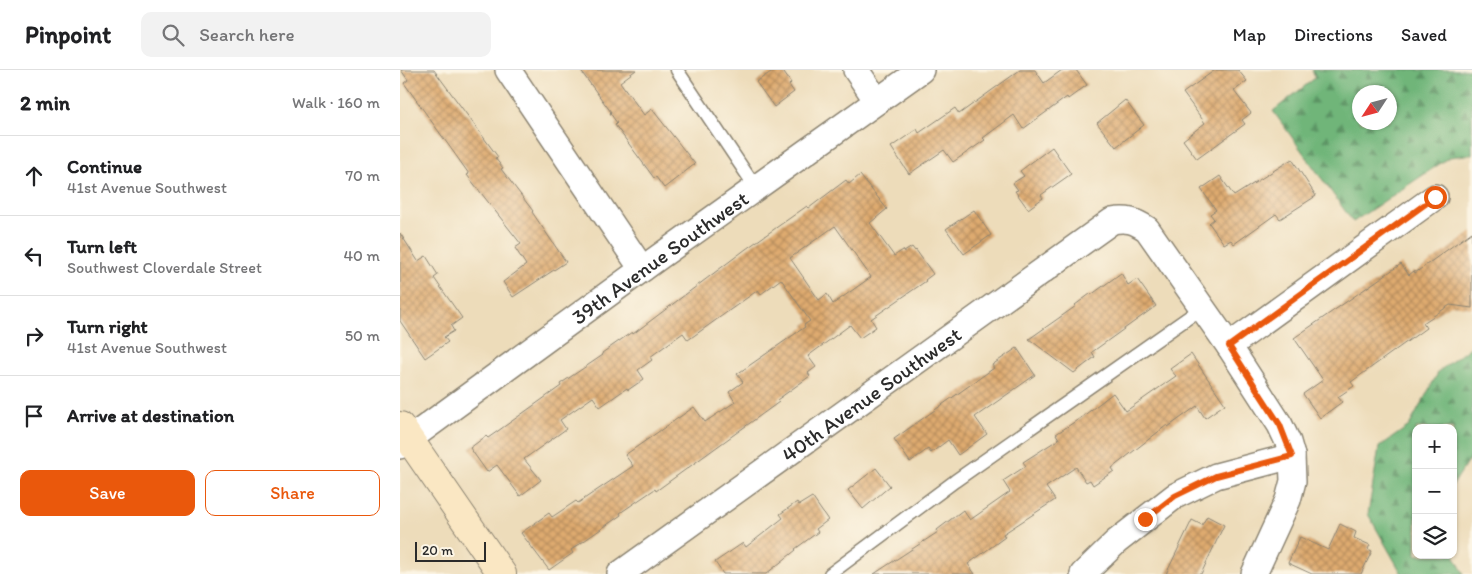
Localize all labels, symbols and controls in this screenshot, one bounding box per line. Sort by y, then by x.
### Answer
search box [141,12,491,57]
text: Pinpoint [25,20,111,49]
icon: search [159,21,187,49]
text: Search here [199,23,294,46]
text: Map [1233,24,1266,46]
text: Directions [1294,24,1373,46]
text: Saved [1401,24,1447,46]
north arrow [1352,85,1397,130]
text: 2 min [20,90,70,115]
text: Walk · 160 m [292,93,380,112]
text: Continue [67,155,142,178]
icon: ahead [20,162,48,190]
text: 70 m [345,166,380,185]
text: 41st Avenue Southwest [67,178,227,197]
street label: 39th Avenue Southwest [566,185,753,329]
route start [1424,186,1447,209]
text: Turn left [67,235,137,258]
icon: left [20,242,48,270]
text: 40 m [343,246,380,265]
text: Southwest Cloverdale Street [67,258,262,277]
text: Turn right [67,315,148,338]
street label: 40th Avenue Southwest [777,321,966,467]
icon: right [20,322,48,350]
text: 50 m [345,326,380,345]
text: 41st Avenue Southwest [67,338,227,357]
icon: arrive [20,402,48,430]
text: Arrive at destination [67,404,234,427]
map controls [1412,424,1457,559]
button: + [1412,424,1457,469]
button: − [1412,469,1457,514]
button: Save [20,470,195,516]
button: Share [205,470,380,516]
route end [1134,508,1157,531]
button: layers [1412,514,1457,559]
scale bar [415,539,486,562]
text: 20 m [422,542,453,559]

